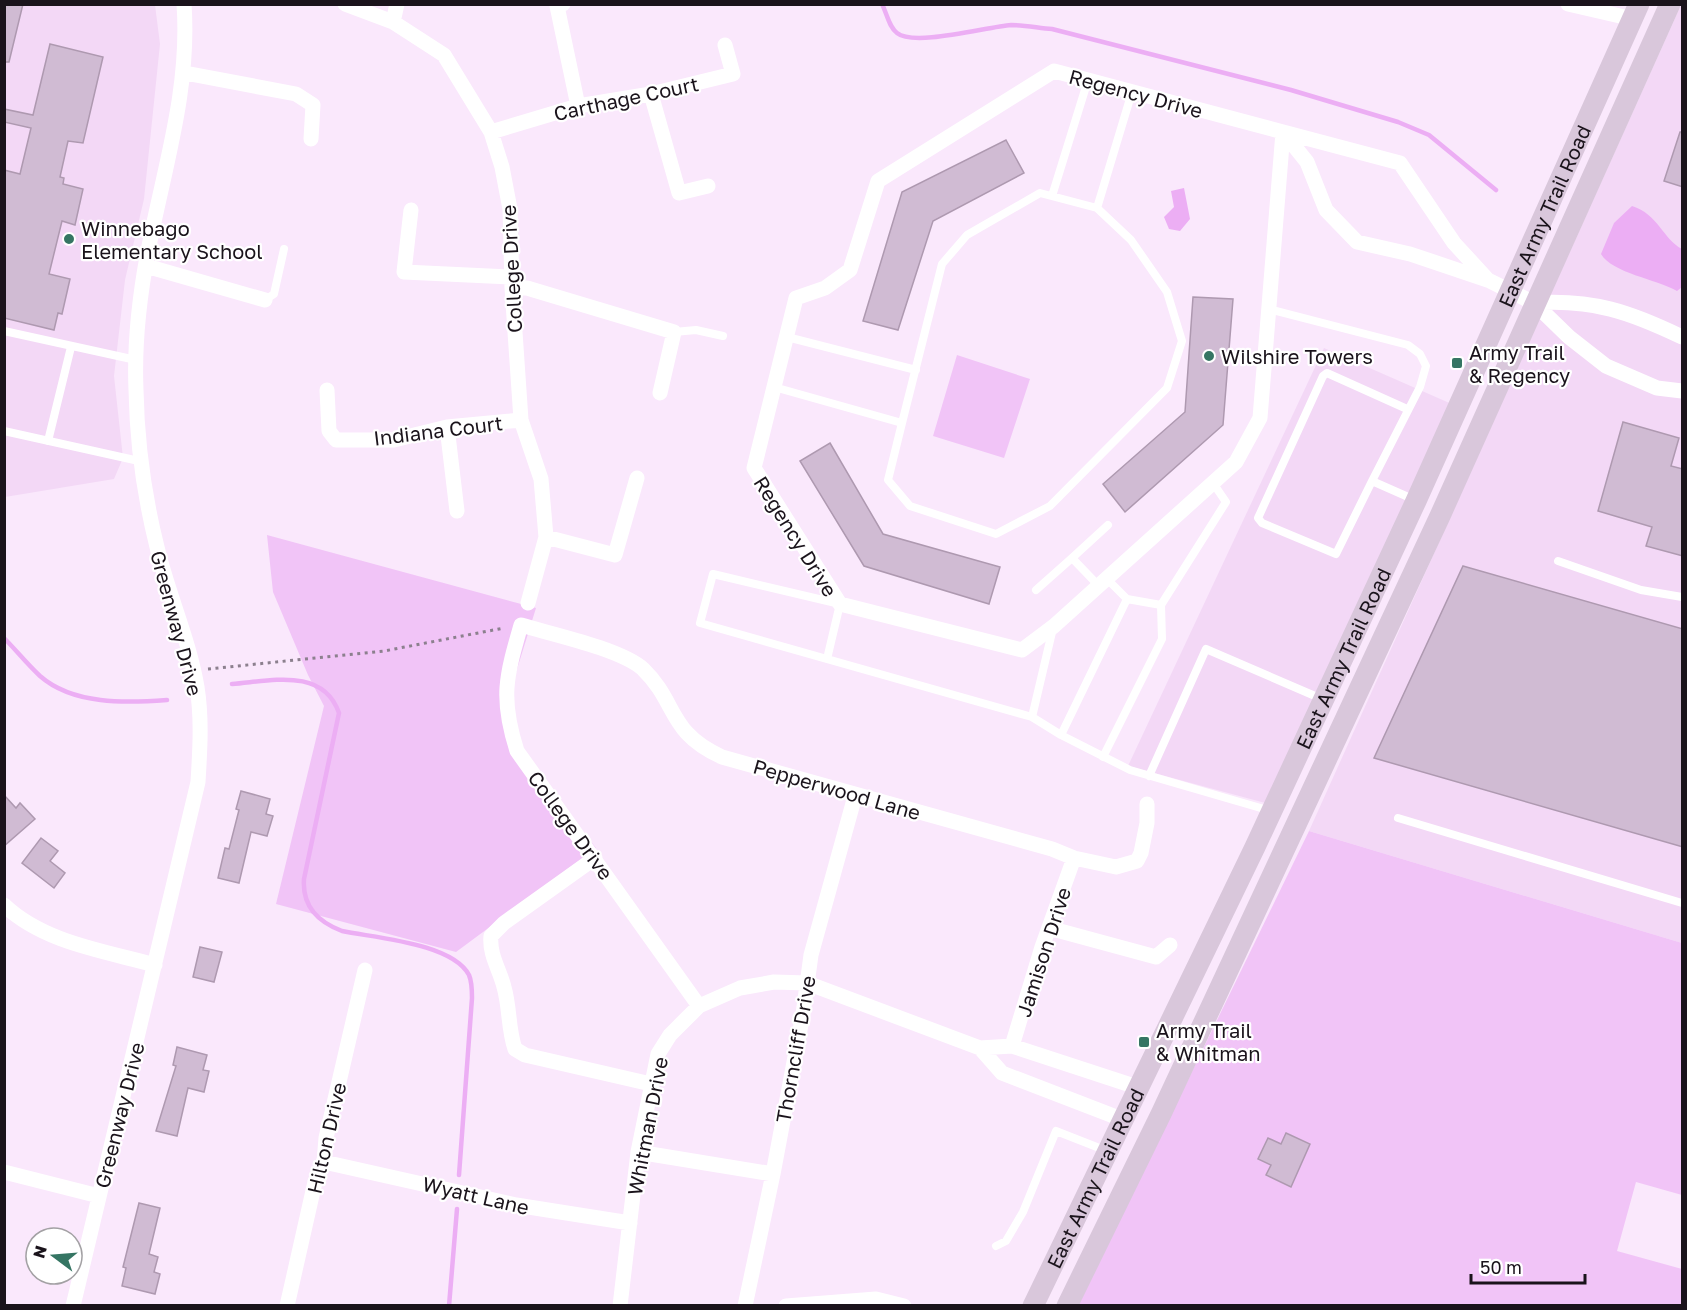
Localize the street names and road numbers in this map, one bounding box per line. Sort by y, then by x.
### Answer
street label: Regency Drive [1067,64,1205,122]
street label: Carthage Court [551,71,701,125]
street label: East Army Trail Road [1493,121,1595,311]
street label: College Drive [496,204,526,334]
street label: Indiana Court [372,410,504,450]
street label: Regency Drive [749,471,843,601]
street label: Greenway Drive [146,548,208,698]
street label: East Army Trail Road [1290,564,1395,753]
street label: Pepperwood Lane [751,754,923,824]
street label: College Drive [524,766,618,884]
street label: Jamison Drive [1011,884,1075,1020]
street label: Thorncliff Drive [770,974,820,1124]
street label: Greenway Drive [89,1040,149,1190]
street label: Whitman Drive [622,1055,672,1197]
street label: Hilton Drive [302,1080,350,1196]
street label: East Army Trail Road [1041,1084,1149,1272]
street label: Wyatt Lane [420,1171,532,1219]

